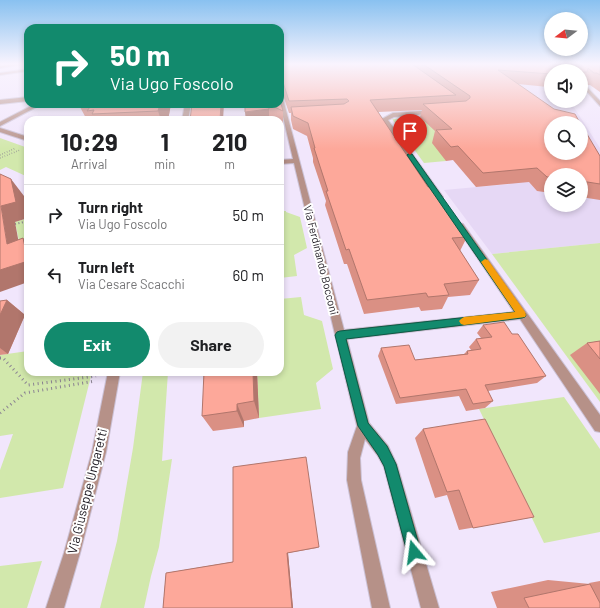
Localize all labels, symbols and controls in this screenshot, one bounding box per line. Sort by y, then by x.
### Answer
north arrow [544,12,588,56]
map controls [544,12,588,212]
text: 50 m [110,38,170,72]
icon: right [44,40,96,92]
button: sound [544,64,588,108]
text: Via Ugo Foscolo [110,72,234,94]
pin [393,114,427,155]
button: search [544,116,588,160]
icon: arrive [399,120,421,142]
text: 10:29 [61,127,118,156]
text: 1 [161,127,169,156]
text: 210 [212,127,247,156]
text: Arrival [71,156,107,172]
text: min [154,156,175,172]
text: m [224,156,235,172]
button: layers [544,168,588,212]
text: Turn right [78,198,143,216]
icon: right [44,204,66,226]
street label: Via Ferdinando Bocconi [302,204,341,316]
text: 50 m [232,206,264,224]
text: Via Ugo Foscolo [78,216,167,232]
text: Turn left [78,258,134,276]
icon: left [44,264,66,286]
text: 60 m [232,266,264,284]
text: Via Cesare Scacchi [78,276,185,292]
button: Exit [44,322,150,368]
button: Share [158,322,264,368]
street label: Via Giuseppe Ungaretti [64,427,110,555]
position arrow [393,531,435,573]

